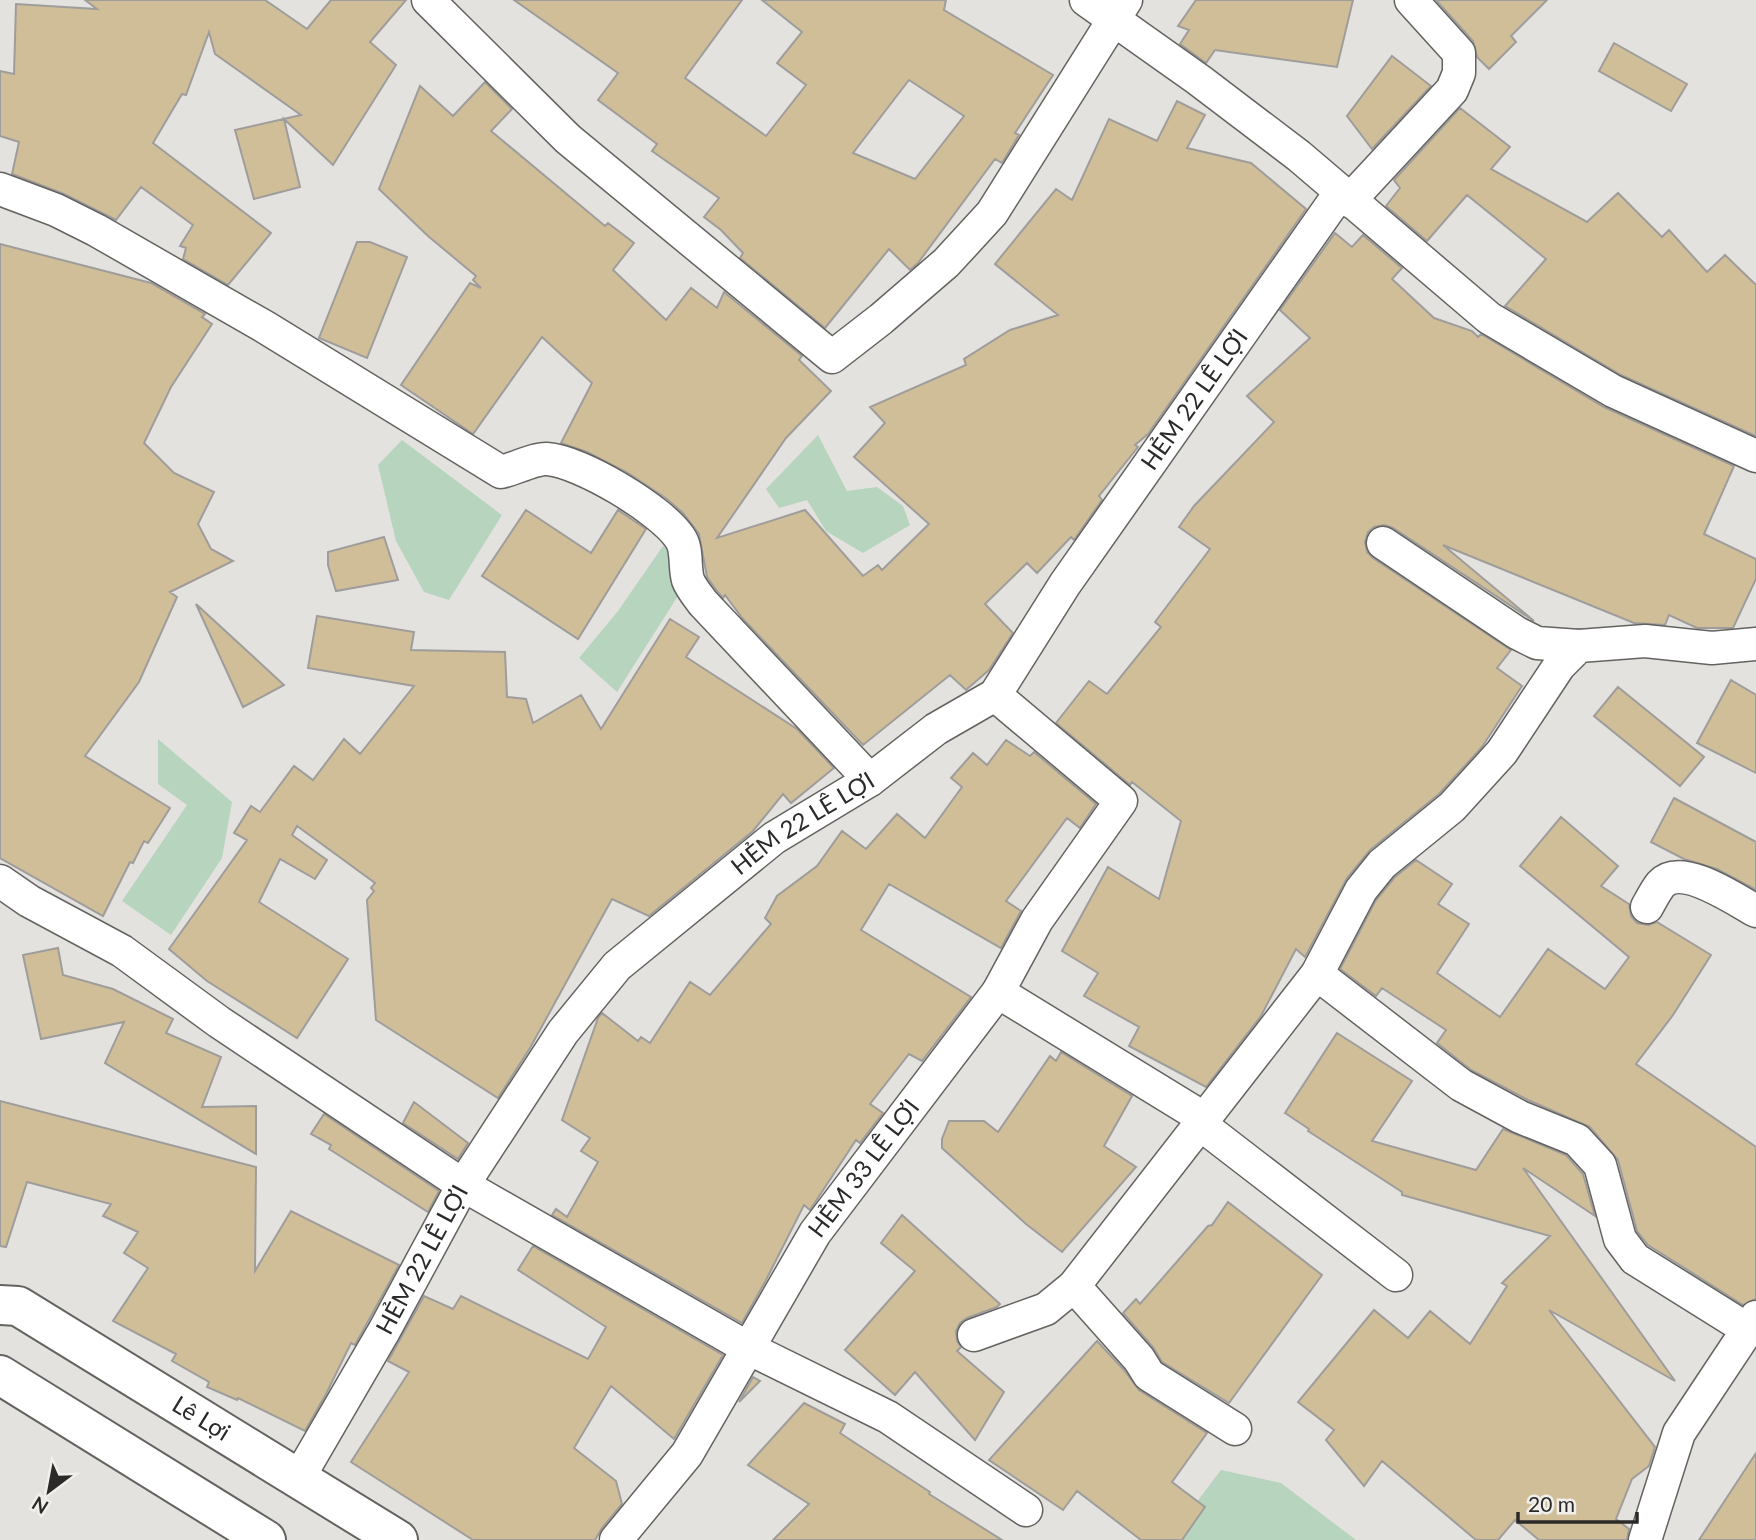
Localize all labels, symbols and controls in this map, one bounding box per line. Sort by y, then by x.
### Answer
street label: HẺM 22 LÊ LỢI [1134,323,1253,475]
street label: HẺM 22 LÊ LỢI [725,765,879,880]
street label: HẺM 33 LÊ LỢI [801,1093,924,1242]
street label: HẺM 22 LÊ LỢI [369,1179,473,1339]
street label: Lê Lợi [168,1389,236,1446]
north arrow [14,1456,84,1526]
scale bar [1518,1480,1637,1524]
text: 20 m [1528,1491,1575,1516]
text: N [27,1492,52,1519]

